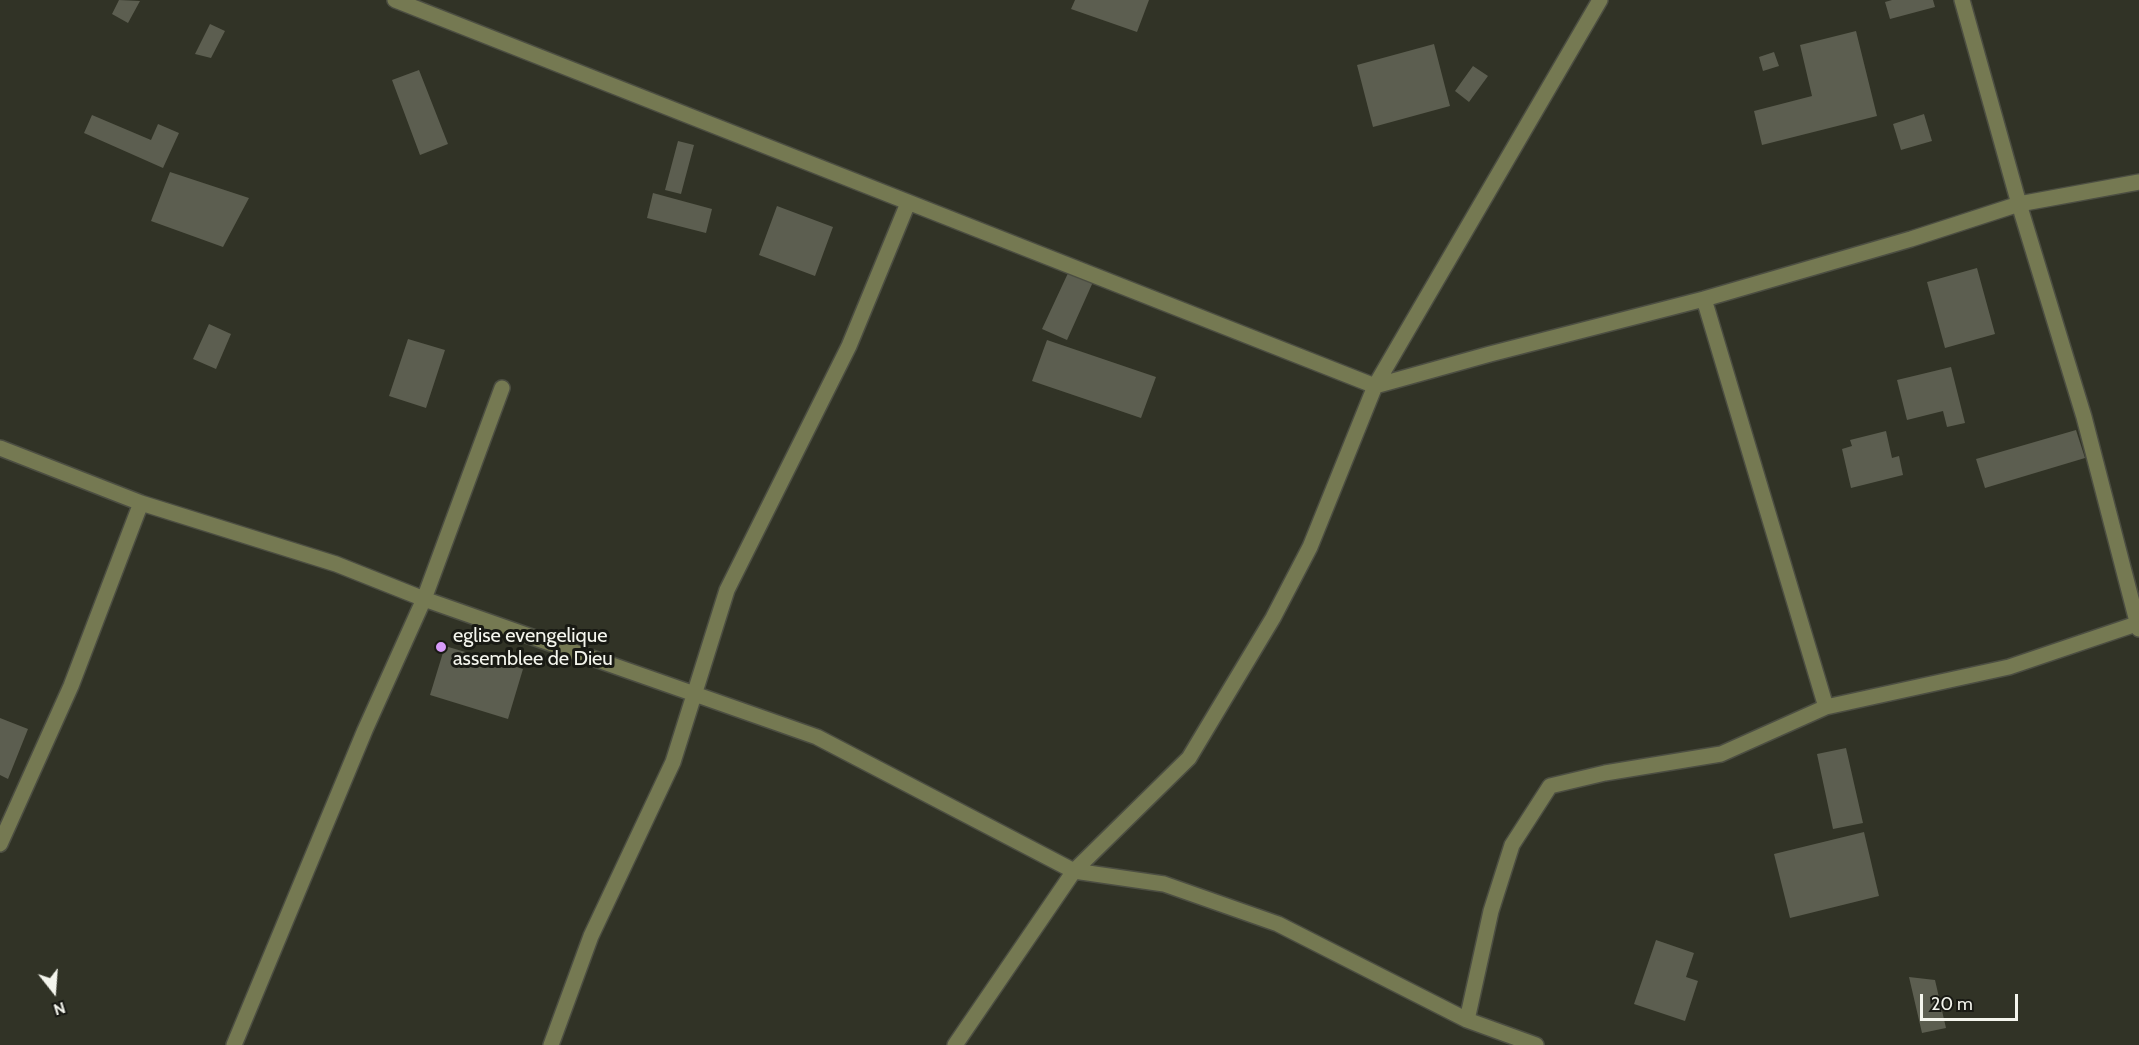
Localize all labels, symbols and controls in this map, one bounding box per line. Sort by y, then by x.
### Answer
place label: eglise evengelique assemblee de Dieu [453,624,613,671]
marker: eglise evengelique assemblee de Dieu [434,640,448,654]
north arrow [24,961,84,1021]
scale bar [1923,982,2020,1020]
text: 20 m [1931,993,1973,1015]
text: N [51,998,68,1019]

